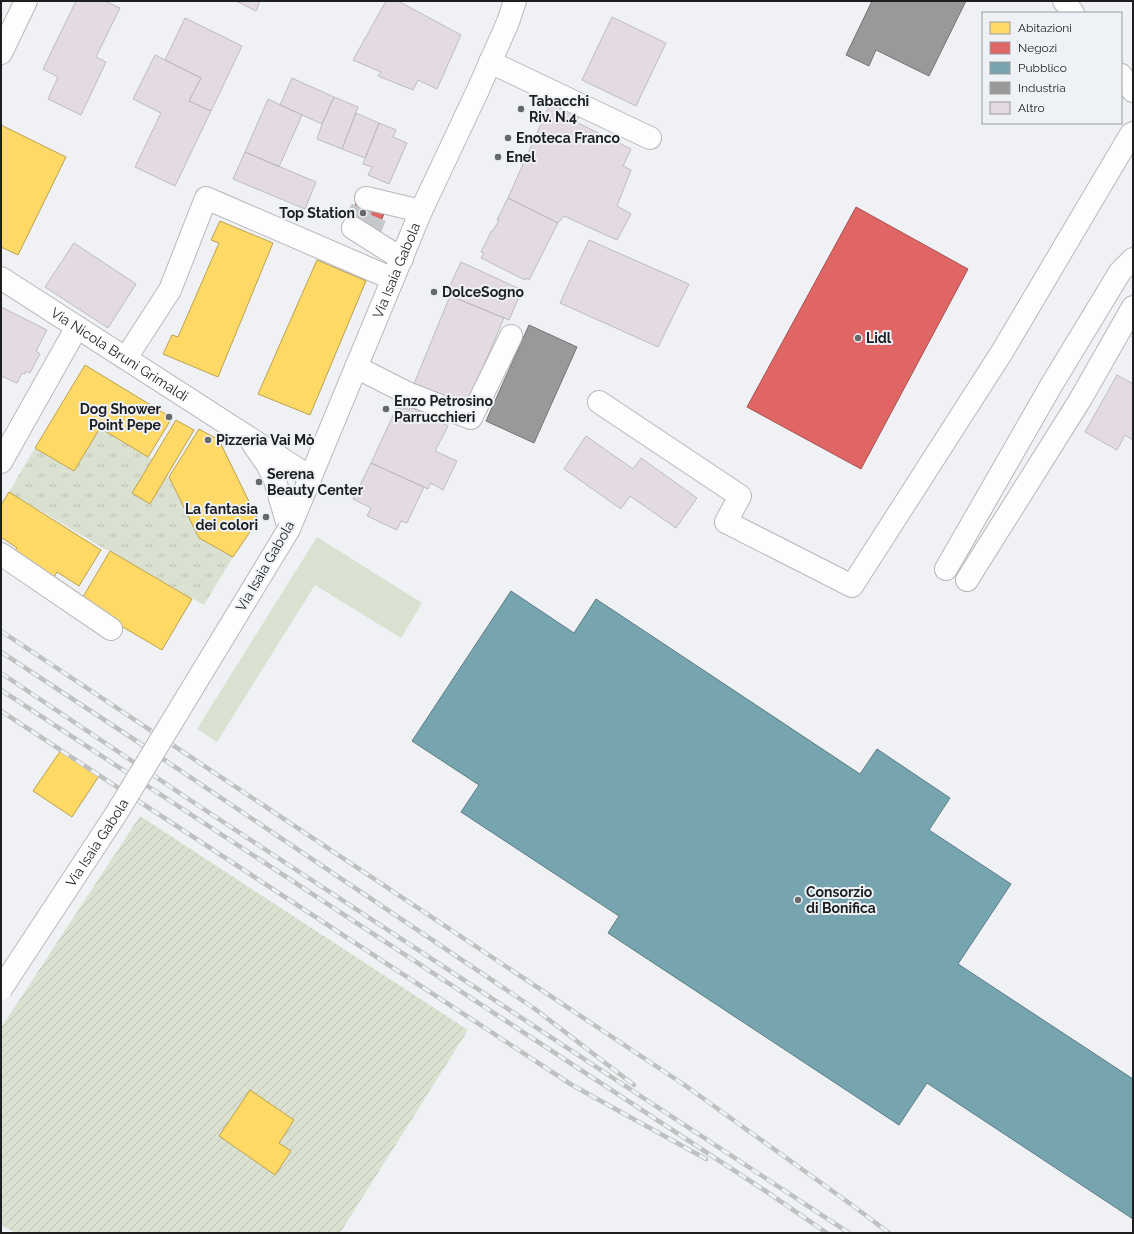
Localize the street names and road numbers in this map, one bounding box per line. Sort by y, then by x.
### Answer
street label: Via Isaia Gabola [369,220,423,321]
street label: Via Nicola Bruni Grimaldi [48,304,191,404]
street label: Via Isaia Gabola [233,518,297,614]
street label: Via Isaia Gabola [62,796,131,890]

